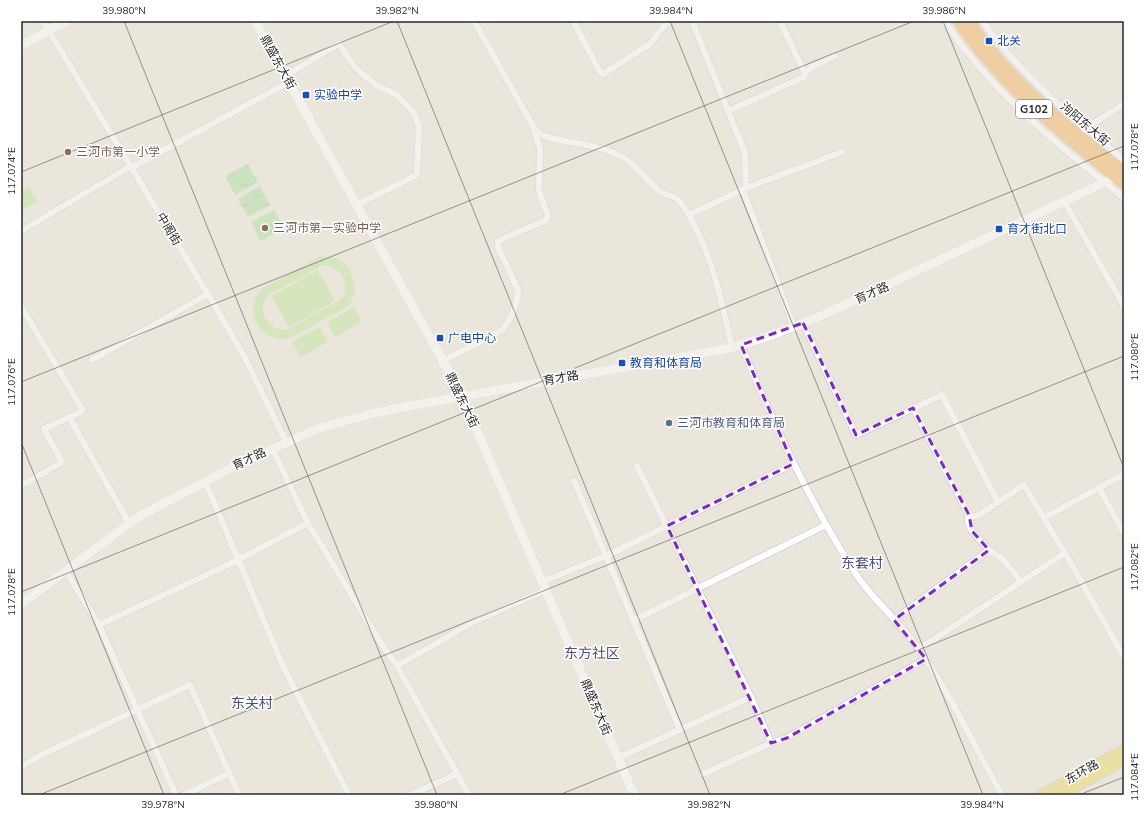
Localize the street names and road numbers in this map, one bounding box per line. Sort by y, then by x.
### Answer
street label: 鼎盛东大街 [257,32,300,92]
street label: 泃阳东大街 [1058,99,1113,149]
road number: G102 [1016,100,1052,118]
street label: 中阁街 [154,209,185,248]
street label: 育才路 [852,278,891,307]
street label: 育才路 [542,367,580,388]
street label: 鼎盛东大街 [443,370,482,430]
street label: 育才路 [229,444,268,473]
street label: 鼎盛东大街 [578,676,615,737]
street label: 东环路 [1062,756,1101,787]

